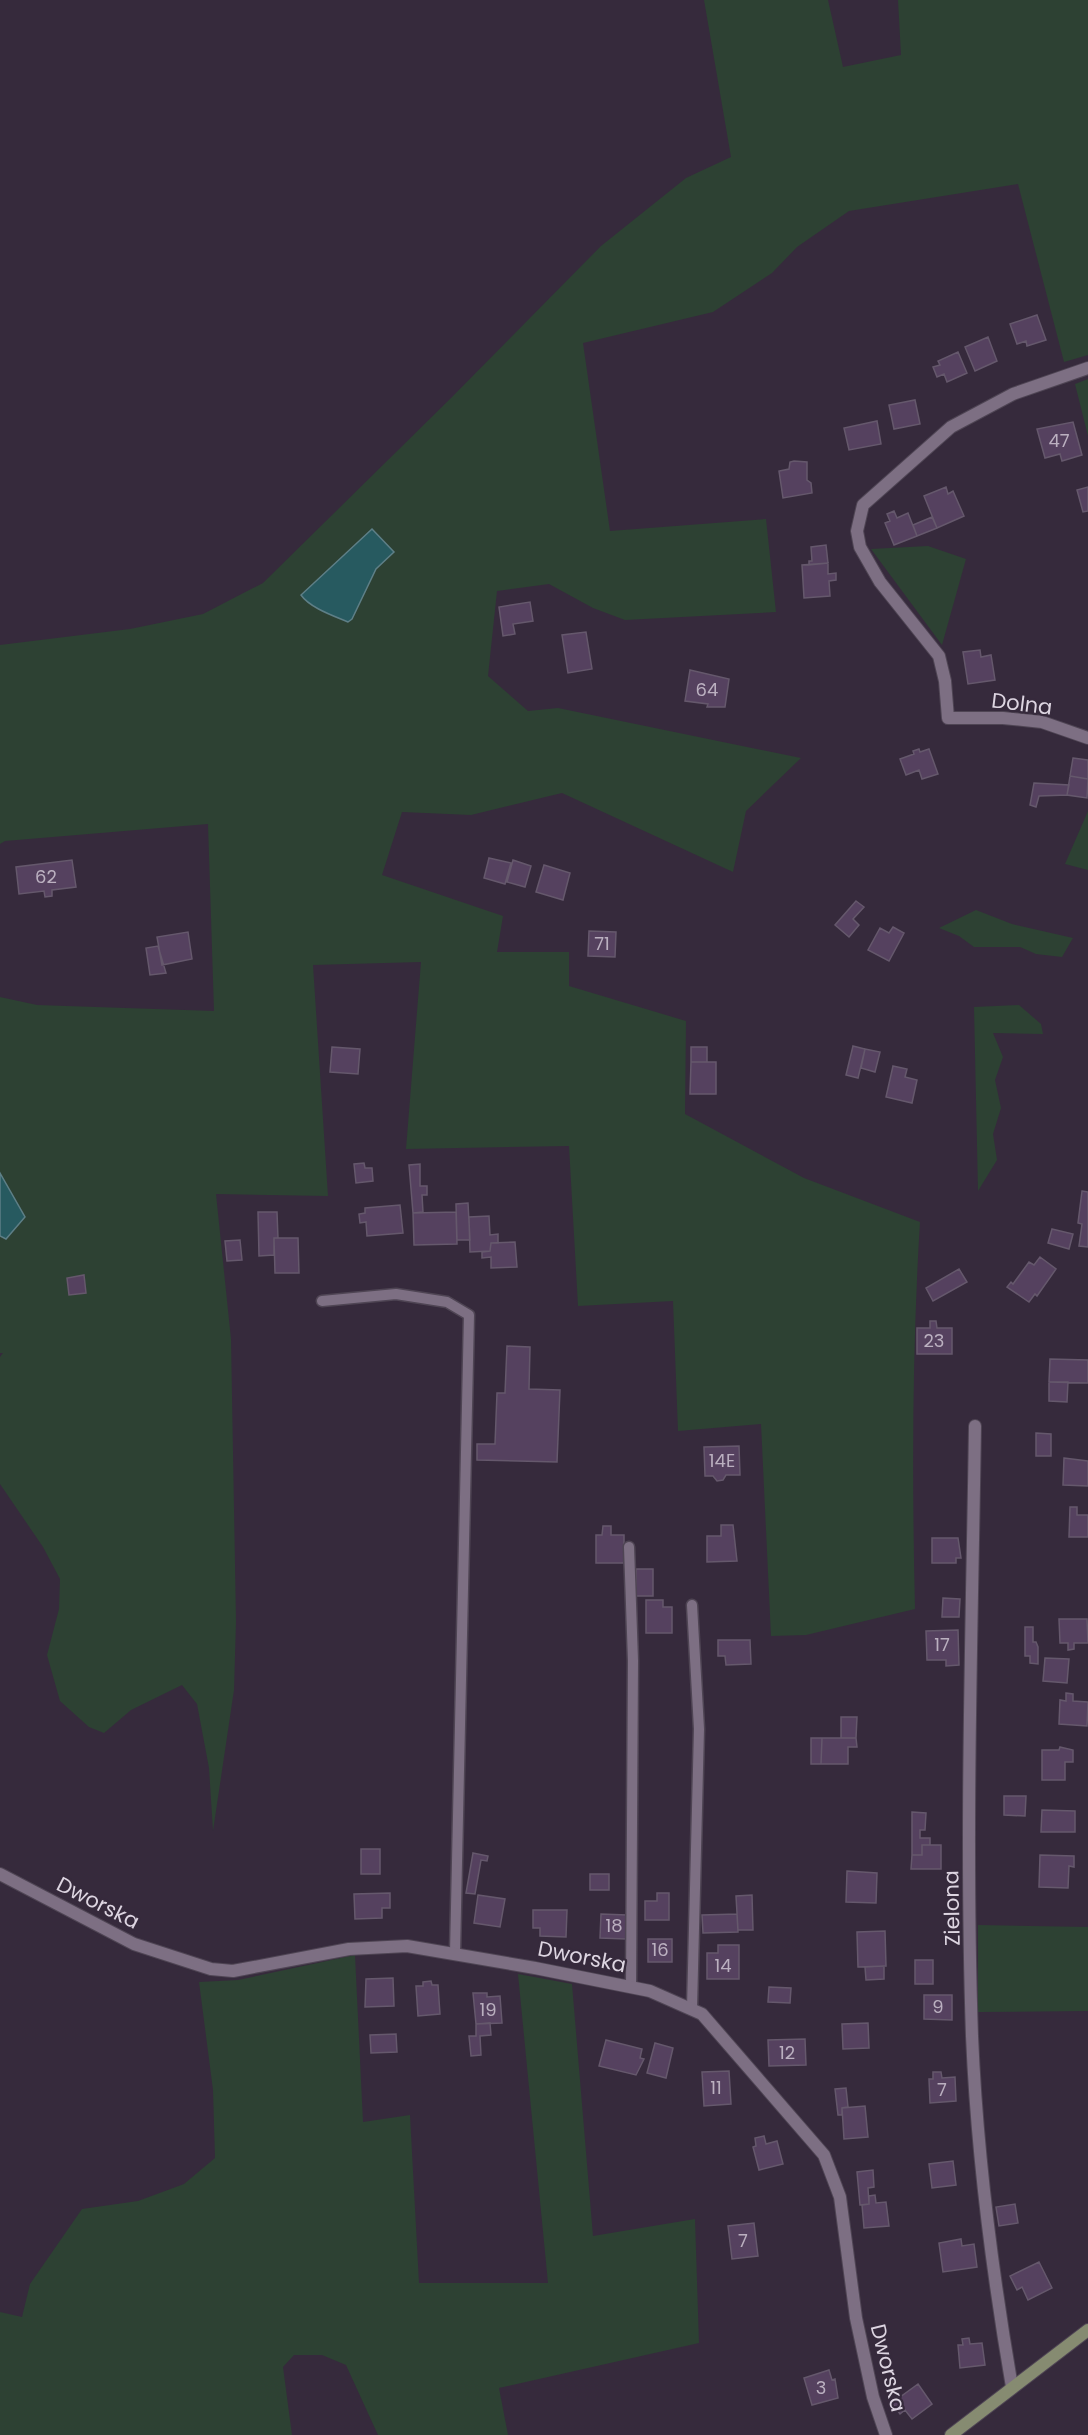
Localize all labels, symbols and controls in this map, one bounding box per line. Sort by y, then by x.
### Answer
house number: 47 [1048,428,1070,453]
house number: 64 [696,677,718,702]
street label: Dolna [990,685,1054,722]
house number: 62 [35,864,57,889]
house number: 71 [594,931,610,956]
house number: 23 [924,1328,944,1353]
house number: 14E [709,1448,735,1473]
house number: 17 [934,1632,950,1657]
street label: Dworska [52,1869,145,1936]
street label: Zielona [936,1870,967,1946]
house number: 18 [605,1913,623,1938]
street label: Dworska [535,1934,629,1979]
house number: 16 [651,1937,669,1962]
house number: 14 [714,1953,732,1978]
house number: 9 [932,1994,944,2019]
house number: 19 [479,1997,497,2022]
house number: 12 [779,2040,795,2065]
house number: 11 [710,2075,722,2100]
house number: 7 [937,2077,947,2102]
house number: 7 [738,2228,748,2253]
street label: Dworska [864,2321,913,2415]
house number: 3 [816,2375,826,2400]

